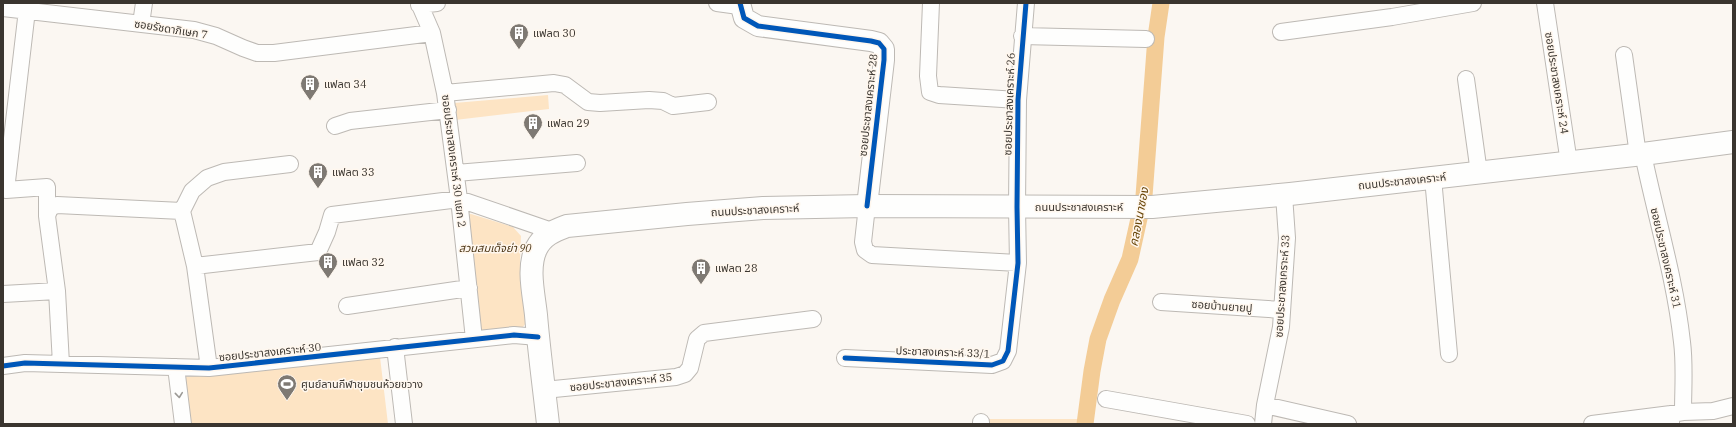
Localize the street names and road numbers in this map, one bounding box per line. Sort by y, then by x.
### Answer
street label: ซอยรัชดาภิเษก 7 [133,16,209,42]
street label: ซอยประชาสงเคราะห์ 24 [1542,31,1572,135]
street label: ซอยประชาสงเคราะห์ 26 [1000,52,1018,156]
street label: ซอยประชาสงเคราะห์ 28 [856,53,880,157]
street label: ซอยประชาสงเคราะห์ 30 แยก 2 [439,94,469,228]
street label: ถนนประชาสงเคราะห์ [1357,169,1447,193]
street label: ถนนประชาสงเคราะห์ [1035,200,1123,214]
street label: ถนนประชาสงเคราะห์ [710,201,800,219]
street label: ซอยประชาสงเคราะห์ 31 [1648,206,1684,310]
street label: ซอยประชาสงเคราะห์ 33 [1271,234,1293,338]
street label: ซอยบ้านยายปู [1191,297,1253,315]
street label: ซอยประชาสงเคราะห์ 30 [218,340,322,364]
street label: ประชาสงเคราะห์ 33/1 [895,343,991,361]
street label: ซอยประชาสงเคราะห์ 35 [569,370,673,394]

